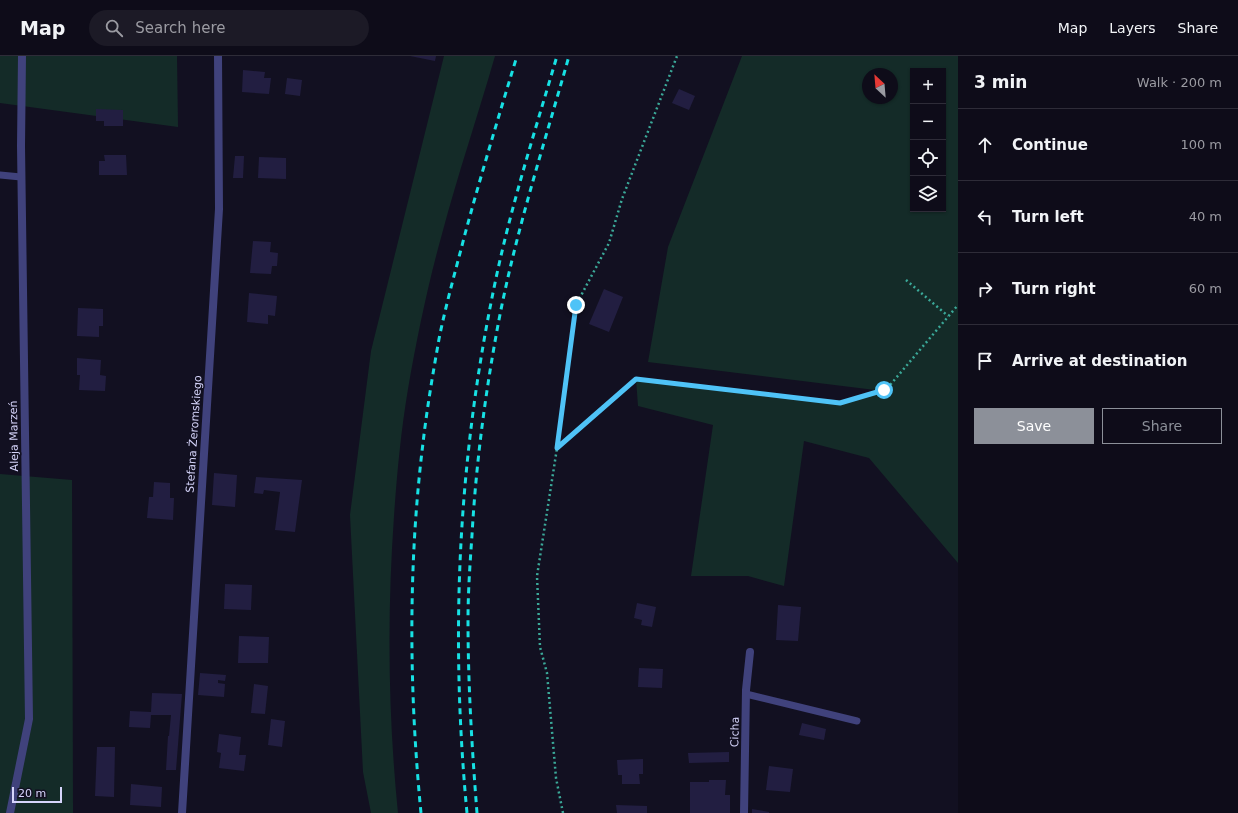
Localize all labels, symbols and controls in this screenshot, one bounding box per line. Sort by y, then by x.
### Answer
search box [89,10,369,46]
text: Map [20,17,65,39]
icon: search [103,17,125,39]
text: Search here [135,19,225,37]
text: Map [1058,20,1087,36]
text: Layers [1109,20,1156,36]
text: Share [1178,20,1218,36]
north arrow [862,68,898,104]
map controls [910,68,946,212]
button: + [910,68,946,104]
text: 3 min [974,72,1027,92]
text: Walk · 200 m [1137,75,1222,90]
button: − [910,104,946,140]
icon: ahead [974,134,996,156]
text: Continue [1012,136,1088,154]
text: 100 m [1180,137,1222,152]
button: locate [910,140,946,176]
button: layers [910,176,946,212]
icon: left [974,206,996,228]
text: Turn left [1012,208,1084,226]
text: 40 m [1189,209,1222,224]
icon: right [974,278,996,300]
text: Turn right [1012,280,1096,298]
text: 60 m [1189,281,1222,296]
route end [567,296,585,314]
icon: arrive [974,350,996,372]
text: Arrive at destination [1012,352,1187,370]
street label: Stefana Żeromskiego [183,375,205,493]
route start [875,381,893,399]
street label: Aleja Marzeń [7,400,21,472]
button: Save [974,408,1094,444]
button: Share [1102,408,1222,444]
street label: Cicha [728,717,742,747]
scale bar [12,785,62,804]
text: 20 m [18,787,46,800]

